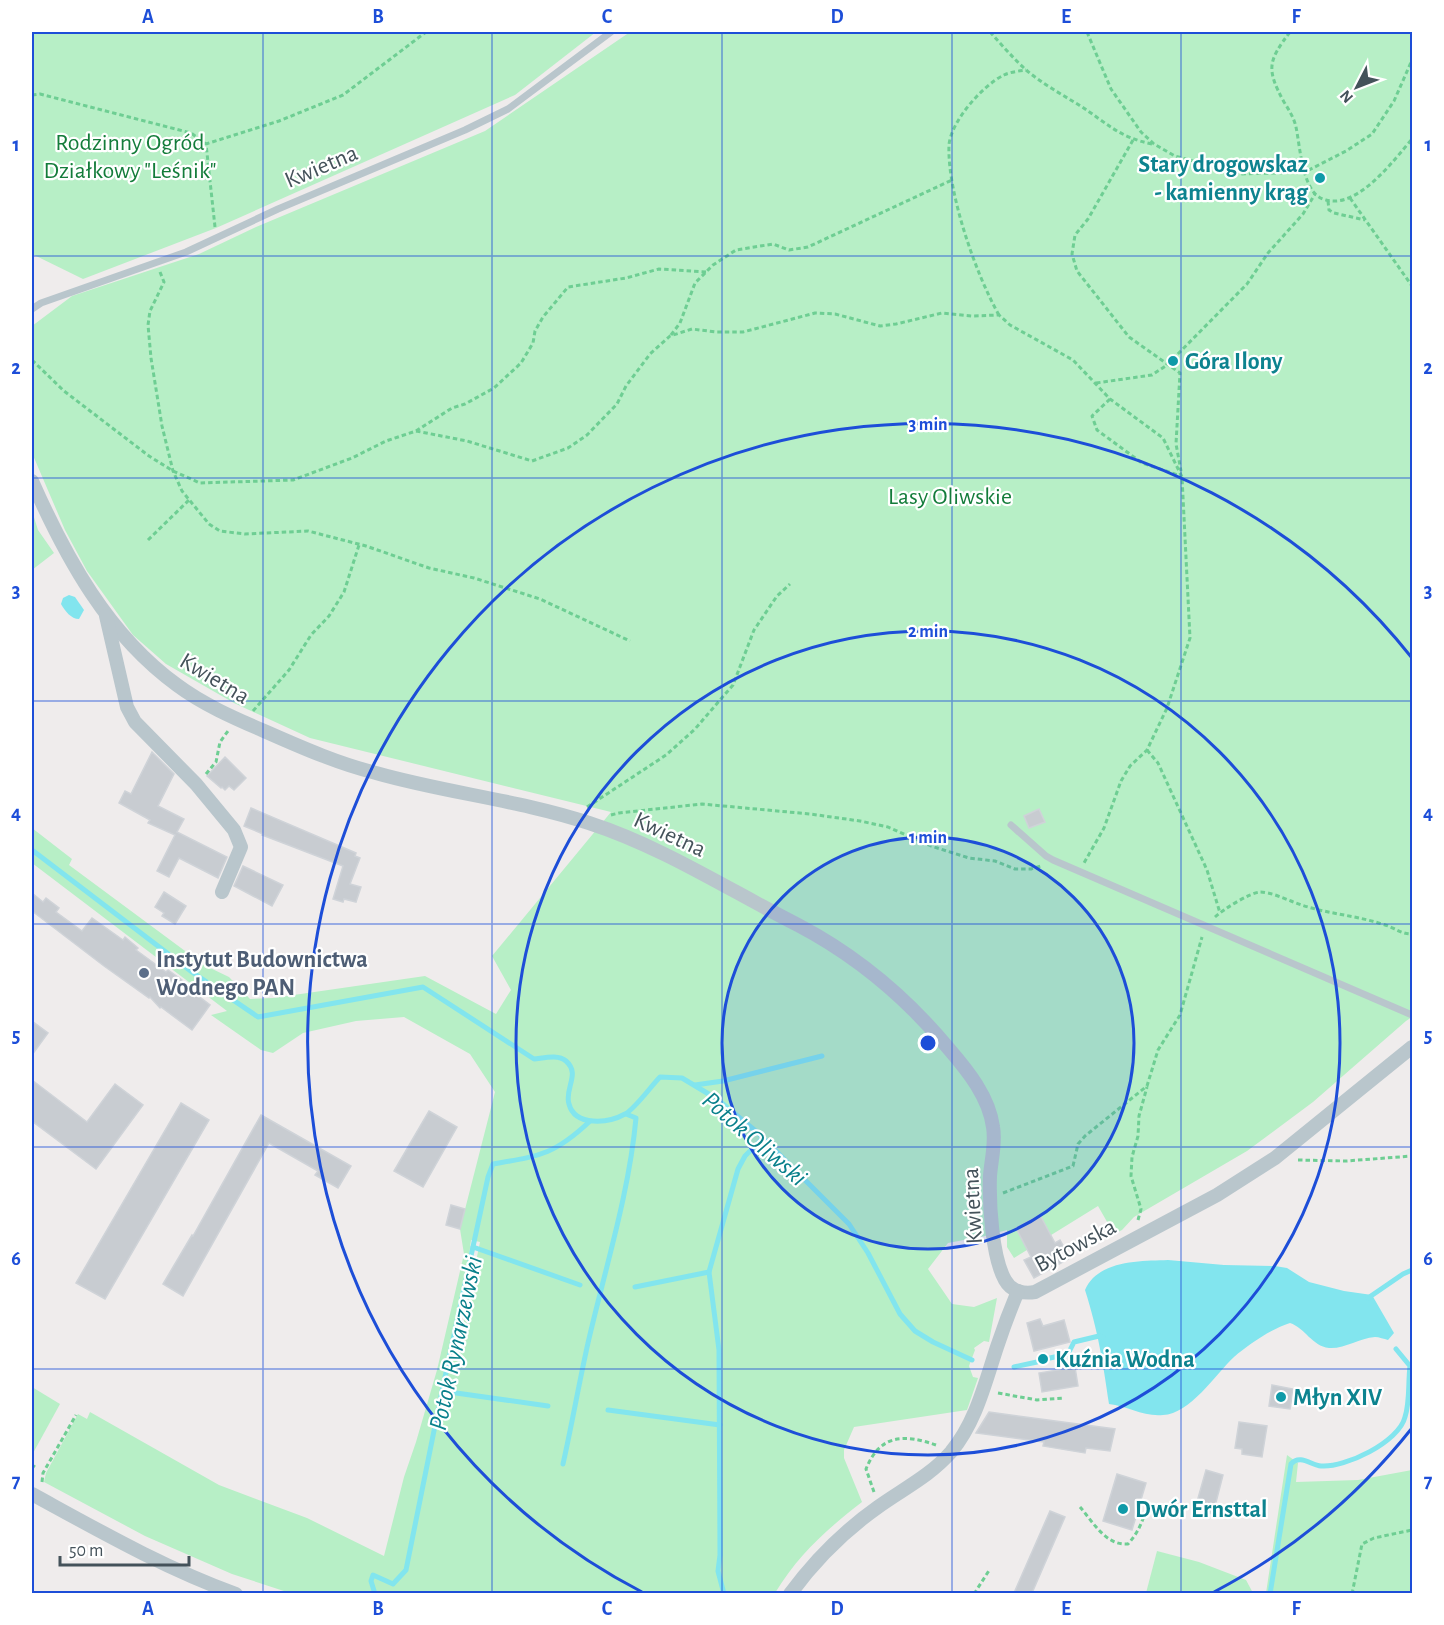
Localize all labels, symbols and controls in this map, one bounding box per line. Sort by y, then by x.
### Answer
text: A [142,7,154,27]
text: B [372,7,384,27]
text: C [602,7,613,27]
text: D [830,7,844,27]
text: E [1061,7,1071,27]
text: F [1291,7,1301,27]
north arrow [1327,57,1387,117]
text: N [1337,87,1356,106]
park label: Rodzinny Ogród Działkowy "Leśnik" [43,131,217,183]
text: 1 [12,135,20,155]
text: 1 [1424,135,1432,155]
street label: Kwietna [281,141,361,193]
place label: Stary drogowskaz - kamienny krąg [1138,153,1309,205]
marker: Stary drogowskaz - kamienny krąg [1313,171,1327,185]
place label: Góra Ilony [1185,350,1283,374]
marker: Góra Ilony [1166,354,1180,368]
text: 2 [11,358,21,378]
text: 2 [1423,358,1433,378]
text: 3 min [908,416,948,434]
park label: Lasy Oliwskie [888,485,1012,509]
text: 3 [12,581,20,601]
text: 3 [1424,581,1432,601]
text: 2 min [908,623,948,641]
street label: Kwietna [175,649,254,709]
text: 4 [11,803,21,823]
text: 4 [1423,803,1433,823]
street label: Kwietna [630,808,709,862]
text: 1 min [909,829,947,847]
place label: Instytut Budownictwa Wodnego PAN [156,948,368,1000]
marker: Instytut Budownictwa Wodnego PAN [137,966,151,980]
text: 5 [12,1026,20,1046]
text: 5 [1424,1026,1432,1046]
centre of rings [918,1033,938,1053]
water label: Potok Oliwski [697,1087,812,1191]
street label: Kwietna [959,1167,987,1245]
street label: Bytowska [1031,1215,1120,1277]
text: 6 [11,1249,21,1269]
text: 6 [1423,1249,1433,1269]
water label: Potok Rynarzewski [425,1253,487,1433]
place label: Kuźnia Wodna [1055,1348,1195,1372]
marker: Kuźnia Wodna [1036,1352,1050,1366]
place label: Młyn XIV [1293,1386,1383,1410]
marker: Młyn XIV [1274,1390,1288,1404]
text: 7 [12,1471,21,1491]
text: 7 [1424,1471,1433,1491]
place label: Dwór Ernsttal [1135,1498,1267,1522]
marker: Dwór Ernsttal [1116,1502,1130,1516]
scale bar [60,1529,189,1567]
text: 50 m [69,1542,103,1560]
text: A [142,1599,154,1619]
text: B [372,1599,384,1619]
text: C [602,1599,613,1619]
text: D [830,1599,844,1619]
text: E [1061,1599,1071,1619]
text: F [1291,1599,1301,1619]

